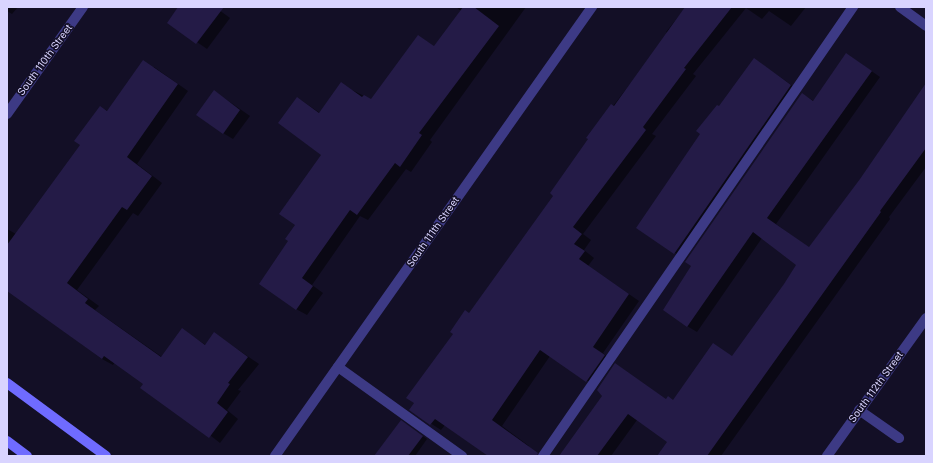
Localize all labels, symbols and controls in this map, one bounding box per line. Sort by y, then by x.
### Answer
street label: South 110th Street [15,22,75,98]
street label: South 111th Street [404,195,462,269]
street label: South 112th Street [846,349,906,425]

